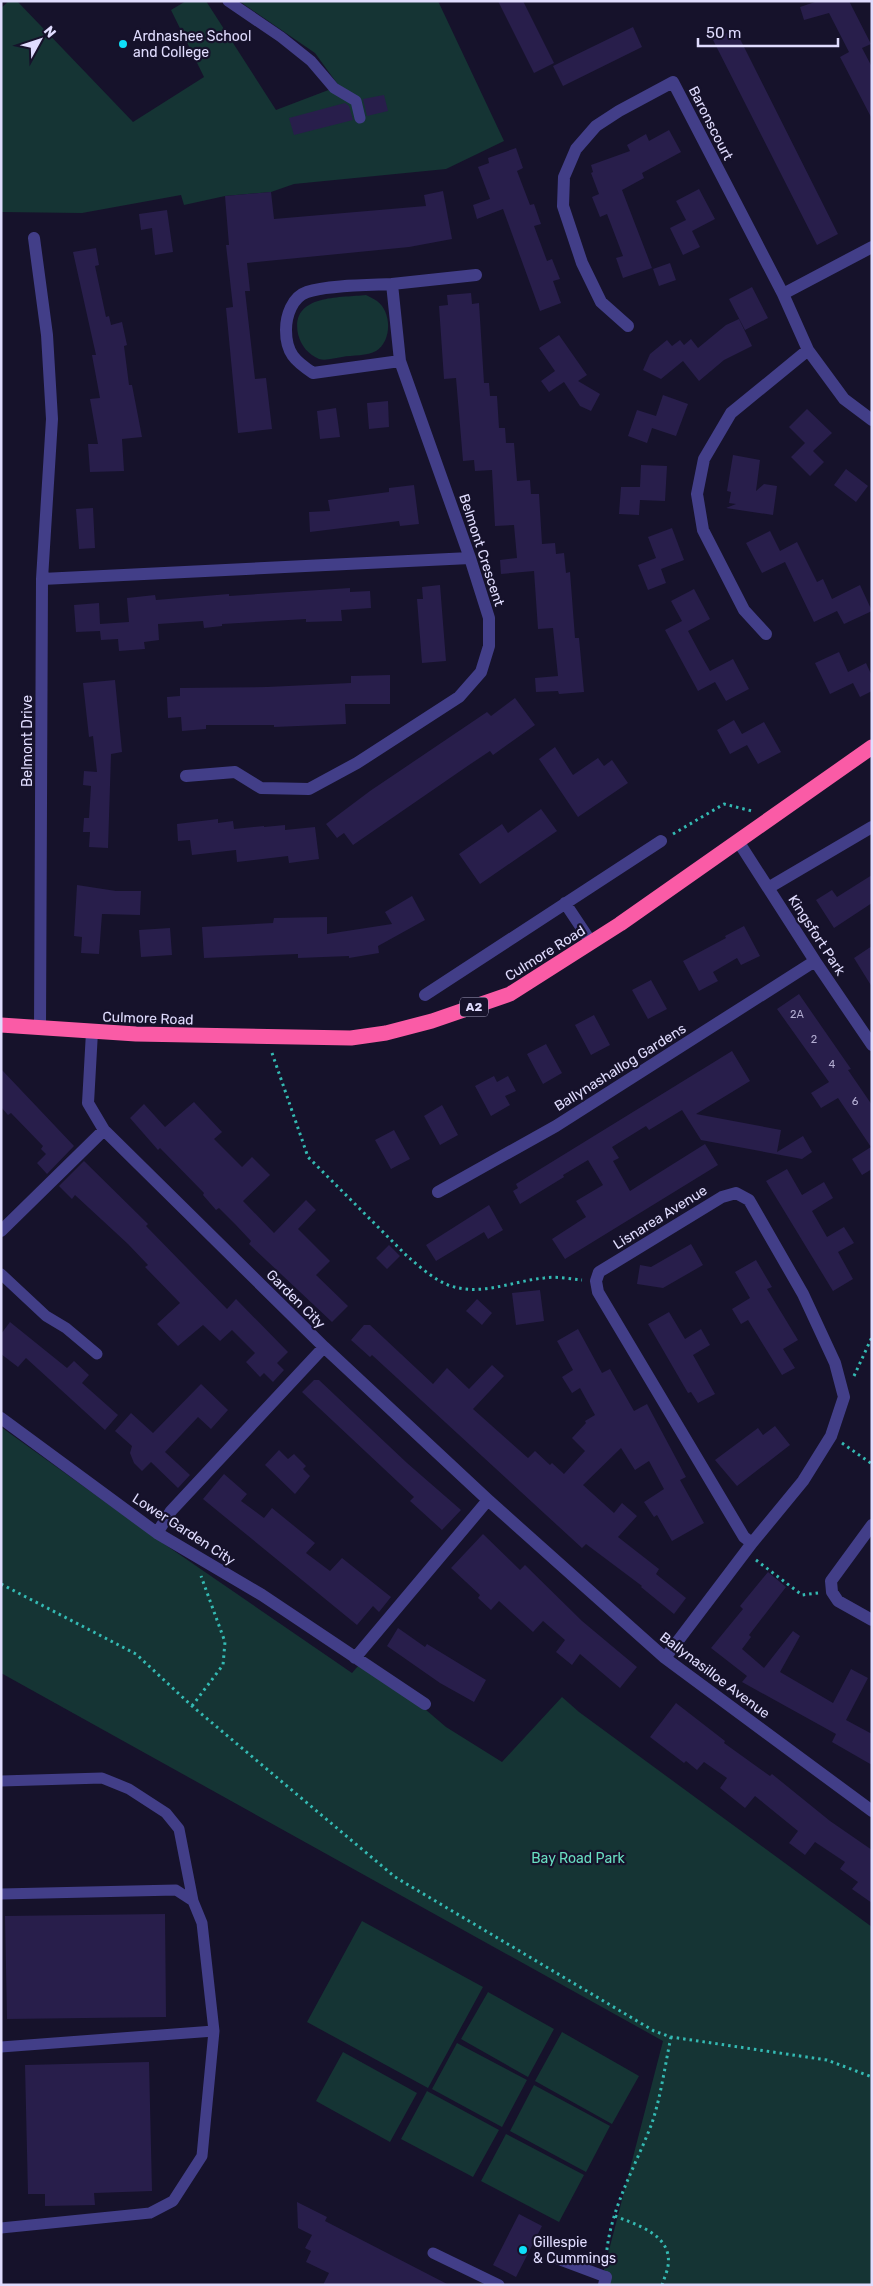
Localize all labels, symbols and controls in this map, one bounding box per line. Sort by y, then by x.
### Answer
north arrow [15,15,65,65]
scale bar [698,15,838,47]
text: N [40,23,59,41]
text: 50 m [706,24,741,42]
place label: Ardnashee School and College [133,28,251,61]
marker: Ardnashee School and College [117,38,129,50]
street label: Baronscourt [685,83,737,164]
street label: Belmont Crescent [455,492,508,609]
street label: Belmont Drive [19,695,36,787]
street label: Kingsfort Park [784,892,849,979]
street label: Culmore Road [502,922,588,985]
road number: A2 [460,998,488,1016]
street label: Culmore Road [102,1008,194,1029]
house number: 2A [790,1008,805,1021]
street label: Ballynashallog Gardens [551,1020,689,1115]
house number: 2 [811,1033,817,1046]
house number: 4 [829,1058,836,1071]
house number: 6 [852,1095,859,1108]
street label: Lisnarea Avenue [610,1182,710,1253]
street label: Garden City [263,1266,329,1333]
street label: Lower Garden City [129,1490,239,1569]
street label: Ballynasilloe Avenue [656,1629,773,1722]
park label: Bay Road Park [531,1850,625,1867]
place label: Gillespie & Cummings [533,2234,616,2267]
marker: Gillespie & Cummings [517,2244,529,2256]

